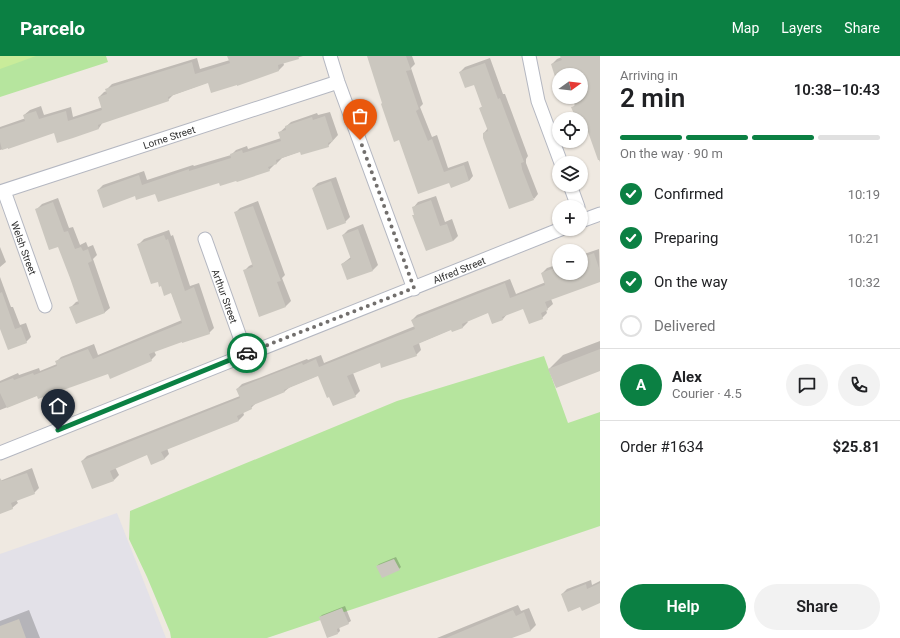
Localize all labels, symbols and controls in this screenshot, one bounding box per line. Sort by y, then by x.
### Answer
text: Parcelo [20,17,85,40]
text: Map [732,20,759,36]
text: Layers [781,20,822,36]
text: Share [844,20,880,36]
north arrow [552,68,588,104]
map controls [552,68,588,280]
text: Arriving in [620,68,678,83]
text: 10:38–10:43 [794,81,880,99]
text: 2 min [620,83,685,113]
pin [343,99,377,140]
icon: bag [349,105,371,127]
button: locate [552,112,588,148]
street label: Lorne Street [142,124,197,151]
text: On the way · 90 m [620,146,723,161]
button: layers [552,156,588,192]
icon: check [620,183,642,205]
text: Confirmed [654,185,724,203]
text: 10:19 [848,187,880,202]
button: + [552,200,588,236]
street label: Welsh Street [9,220,38,276]
icon: check [620,227,642,249]
text: Preparing [654,229,718,247]
text: 10:21 [848,231,880,246]
button: − [552,244,588,280]
street label: Alfred Street [431,255,487,286]
street label: Arthur Street [210,268,239,325]
icon: check [620,271,642,293]
text: On the way [654,273,728,291]
text: 10:32 [848,275,880,290]
text: Delivered [654,317,716,335]
courier [227,333,267,373]
icon: car [236,342,258,364]
button: chat [786,364,828,406]
button: phone [838,364,880,406]
text: Alex [672,368,702,386]
text: A [636,376,646,394]
text: Courier · 4.5 [672,386,742,401]
pin [41,389,75,430]
icon: home [47,395,69,417]
text: Order #1634 [620,438,703,456]
text: $25.81 [833,438,880,456]
button: Help [620,584,746,630]
button: Share [754,584,880,630]

